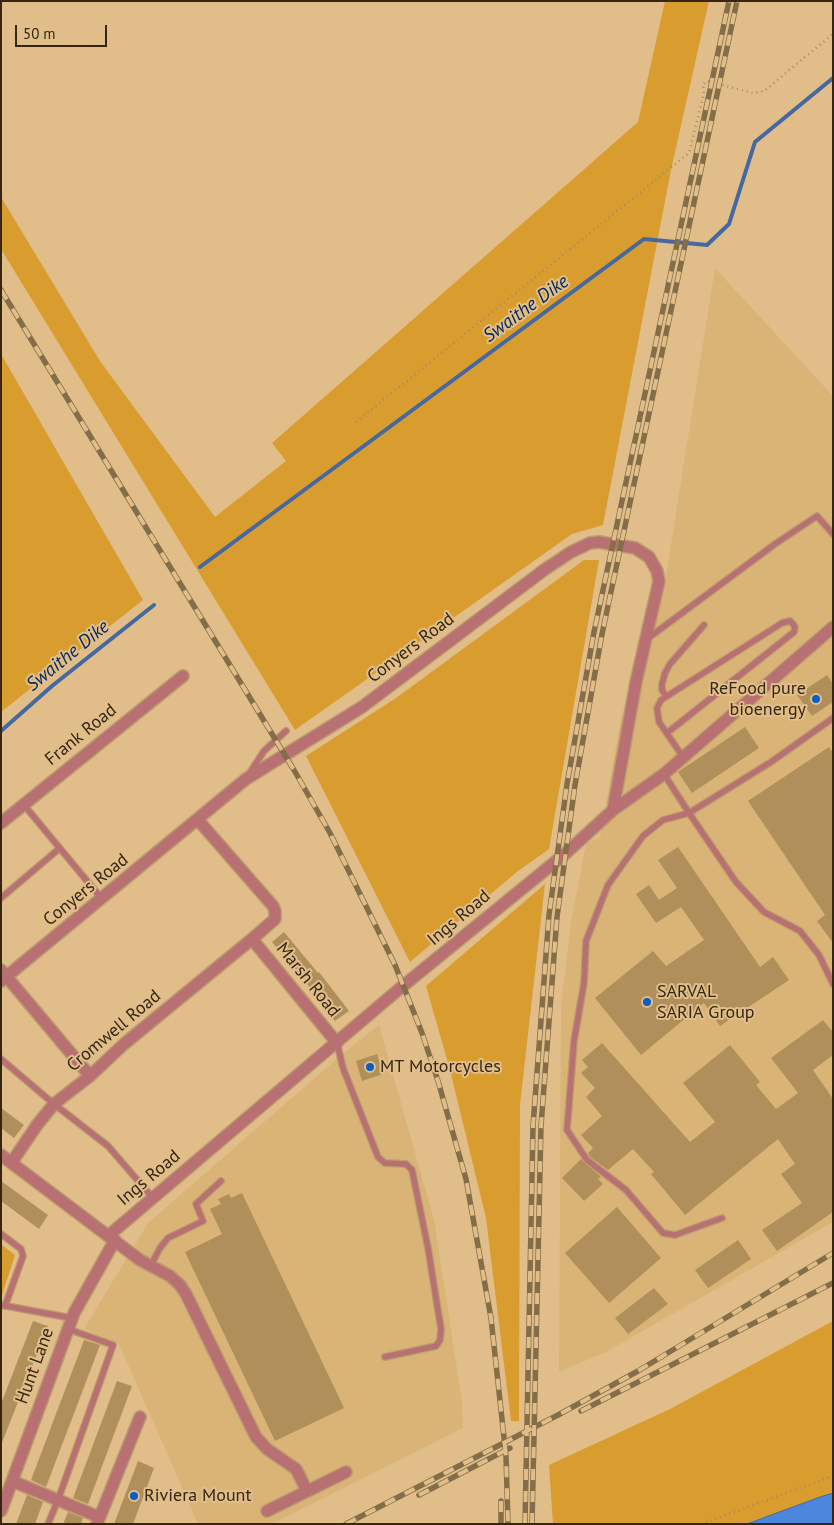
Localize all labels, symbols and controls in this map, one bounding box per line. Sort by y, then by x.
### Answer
scale bar [18,15,110,47]
text: 50 m [23,24,56,43]
water label: Swaithe Dike [479,270,573,348]
street label: Conyers Road [363,608,459,688]
water label: Swaithe Dike [22,616,114,696]
place label: ReFood pure bioenergy [709,678,806,721]
marker: ReFood pure bioenergy [810,693,822,705]
street label: Frank Road [41,700,121,770]
street label: Conyers Road [39,849,133,931]
street label: Ings Road [423,886,495,950]
street label: Marsh Road [271,938,345,1022]
place label: SARVAL SARIA Group [657,981,755,1024]
street label: Cromwell Road [63,985,165,1077]
marker: SARVAL SARIA Group [641,996,653,1008]
place label: MT Motorcycles [380,1056,501,1078]
marker: MT Motorcycles [364,1061,376,1073]
street label: Ings Road [113,1146,185,1210]
street label: Hunt Lane [11,1325,59,1407]
place label: Riviera Mount [144,1485,252,1507]
marker: Riviera Mount [128,1490,140,1502]

